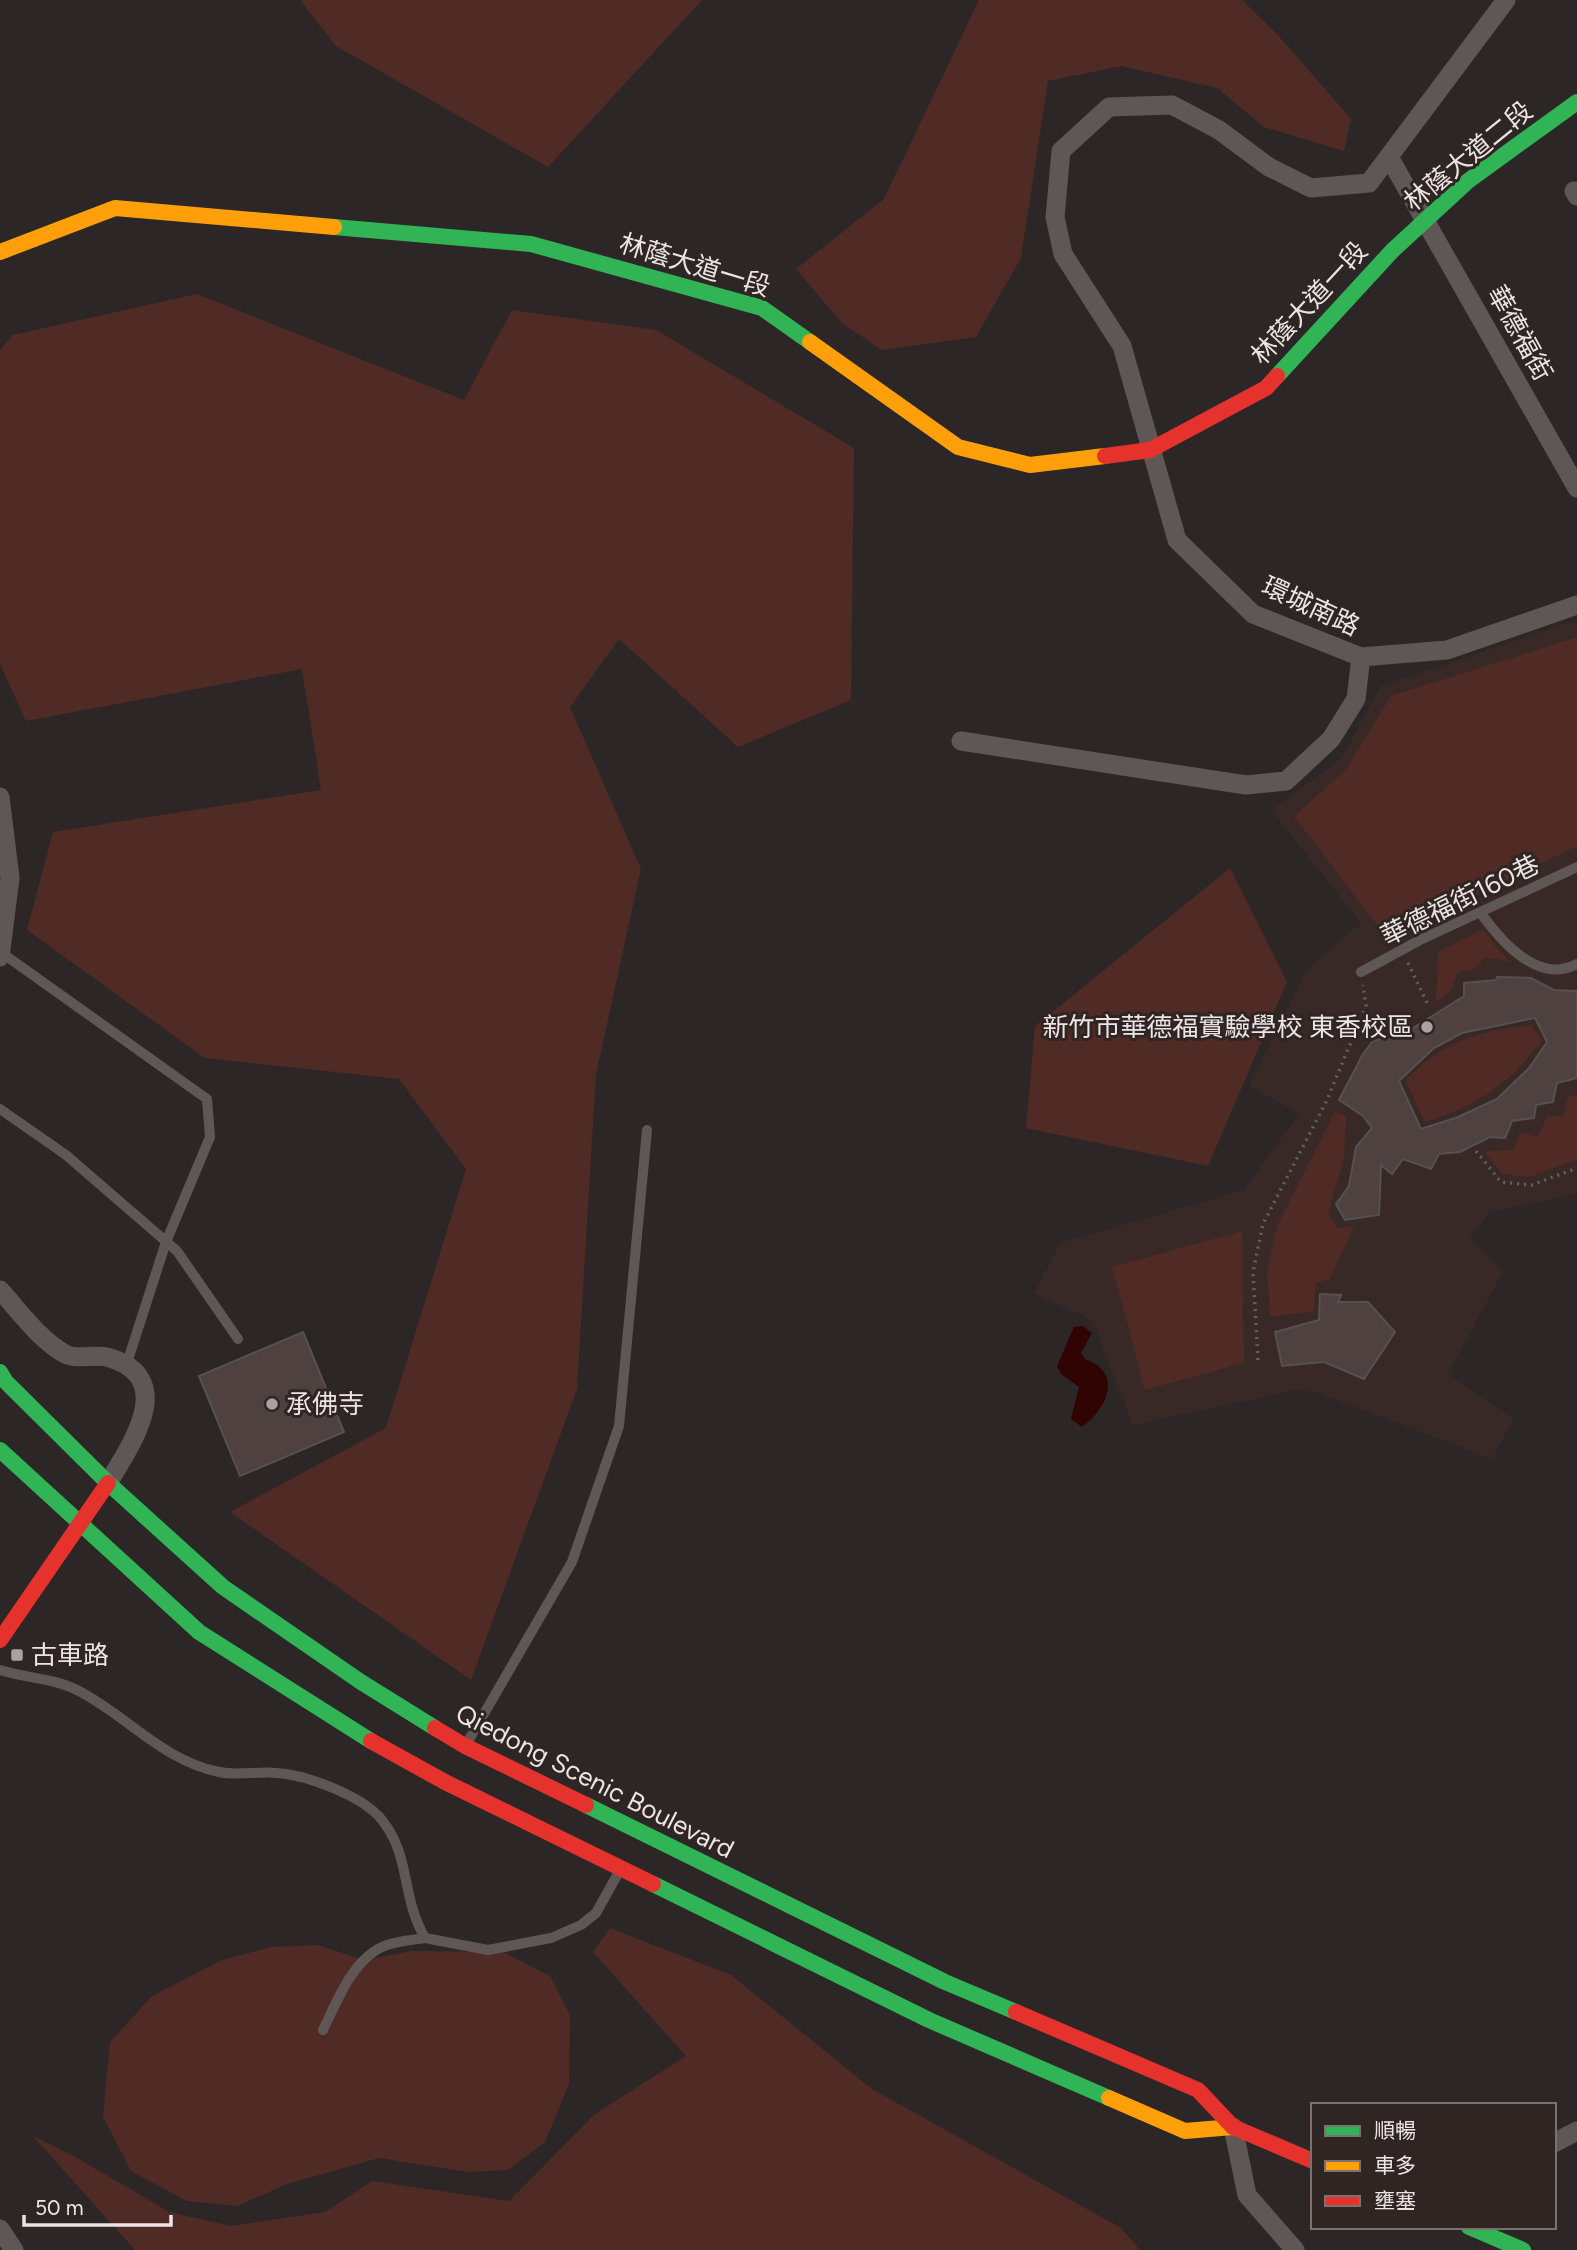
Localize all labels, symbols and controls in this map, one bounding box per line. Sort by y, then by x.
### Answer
street label: 林蔭大道二段 [1397,94,1539,218]
street label: 林蔭大道一段 [616,227,774,303]
street label: 林蔭大道一段 [1244,235,1374,371]
street label: 華德福街 [1481,280,1559,386]
street label: 環城南路 [1257,570,1365,642]
street label: 華德福街160巷 [1376,848,1544,952]
place label: 新竹市華德福實驗學校 東香校區 [1043,1011,1413,1043]
marker: 新竹市華德福實驗學校 東香校區 [1419,1019,1435,1035]
place label: 承佛寺 [286,1388,364,1420]
marker: 承佛寺 [264,1396,280,1412]
place label: 古車路 [31,1639,109,1671]
marker: 古車路 [9,1647,25,1663]
street label: Qiedong Scenic Boulevard [451,1697,739,1865]
legend [1311,2103,1556,2229]
text: 順暢 [1374,2118,1416,2143]
text: 車多 [1374,2153,1416,2178]
scale bar [24,2184,172,2228]
text: 壅塞 [1374,2188,1416,2213]
text: 50 m [35,2195,84,2220]

